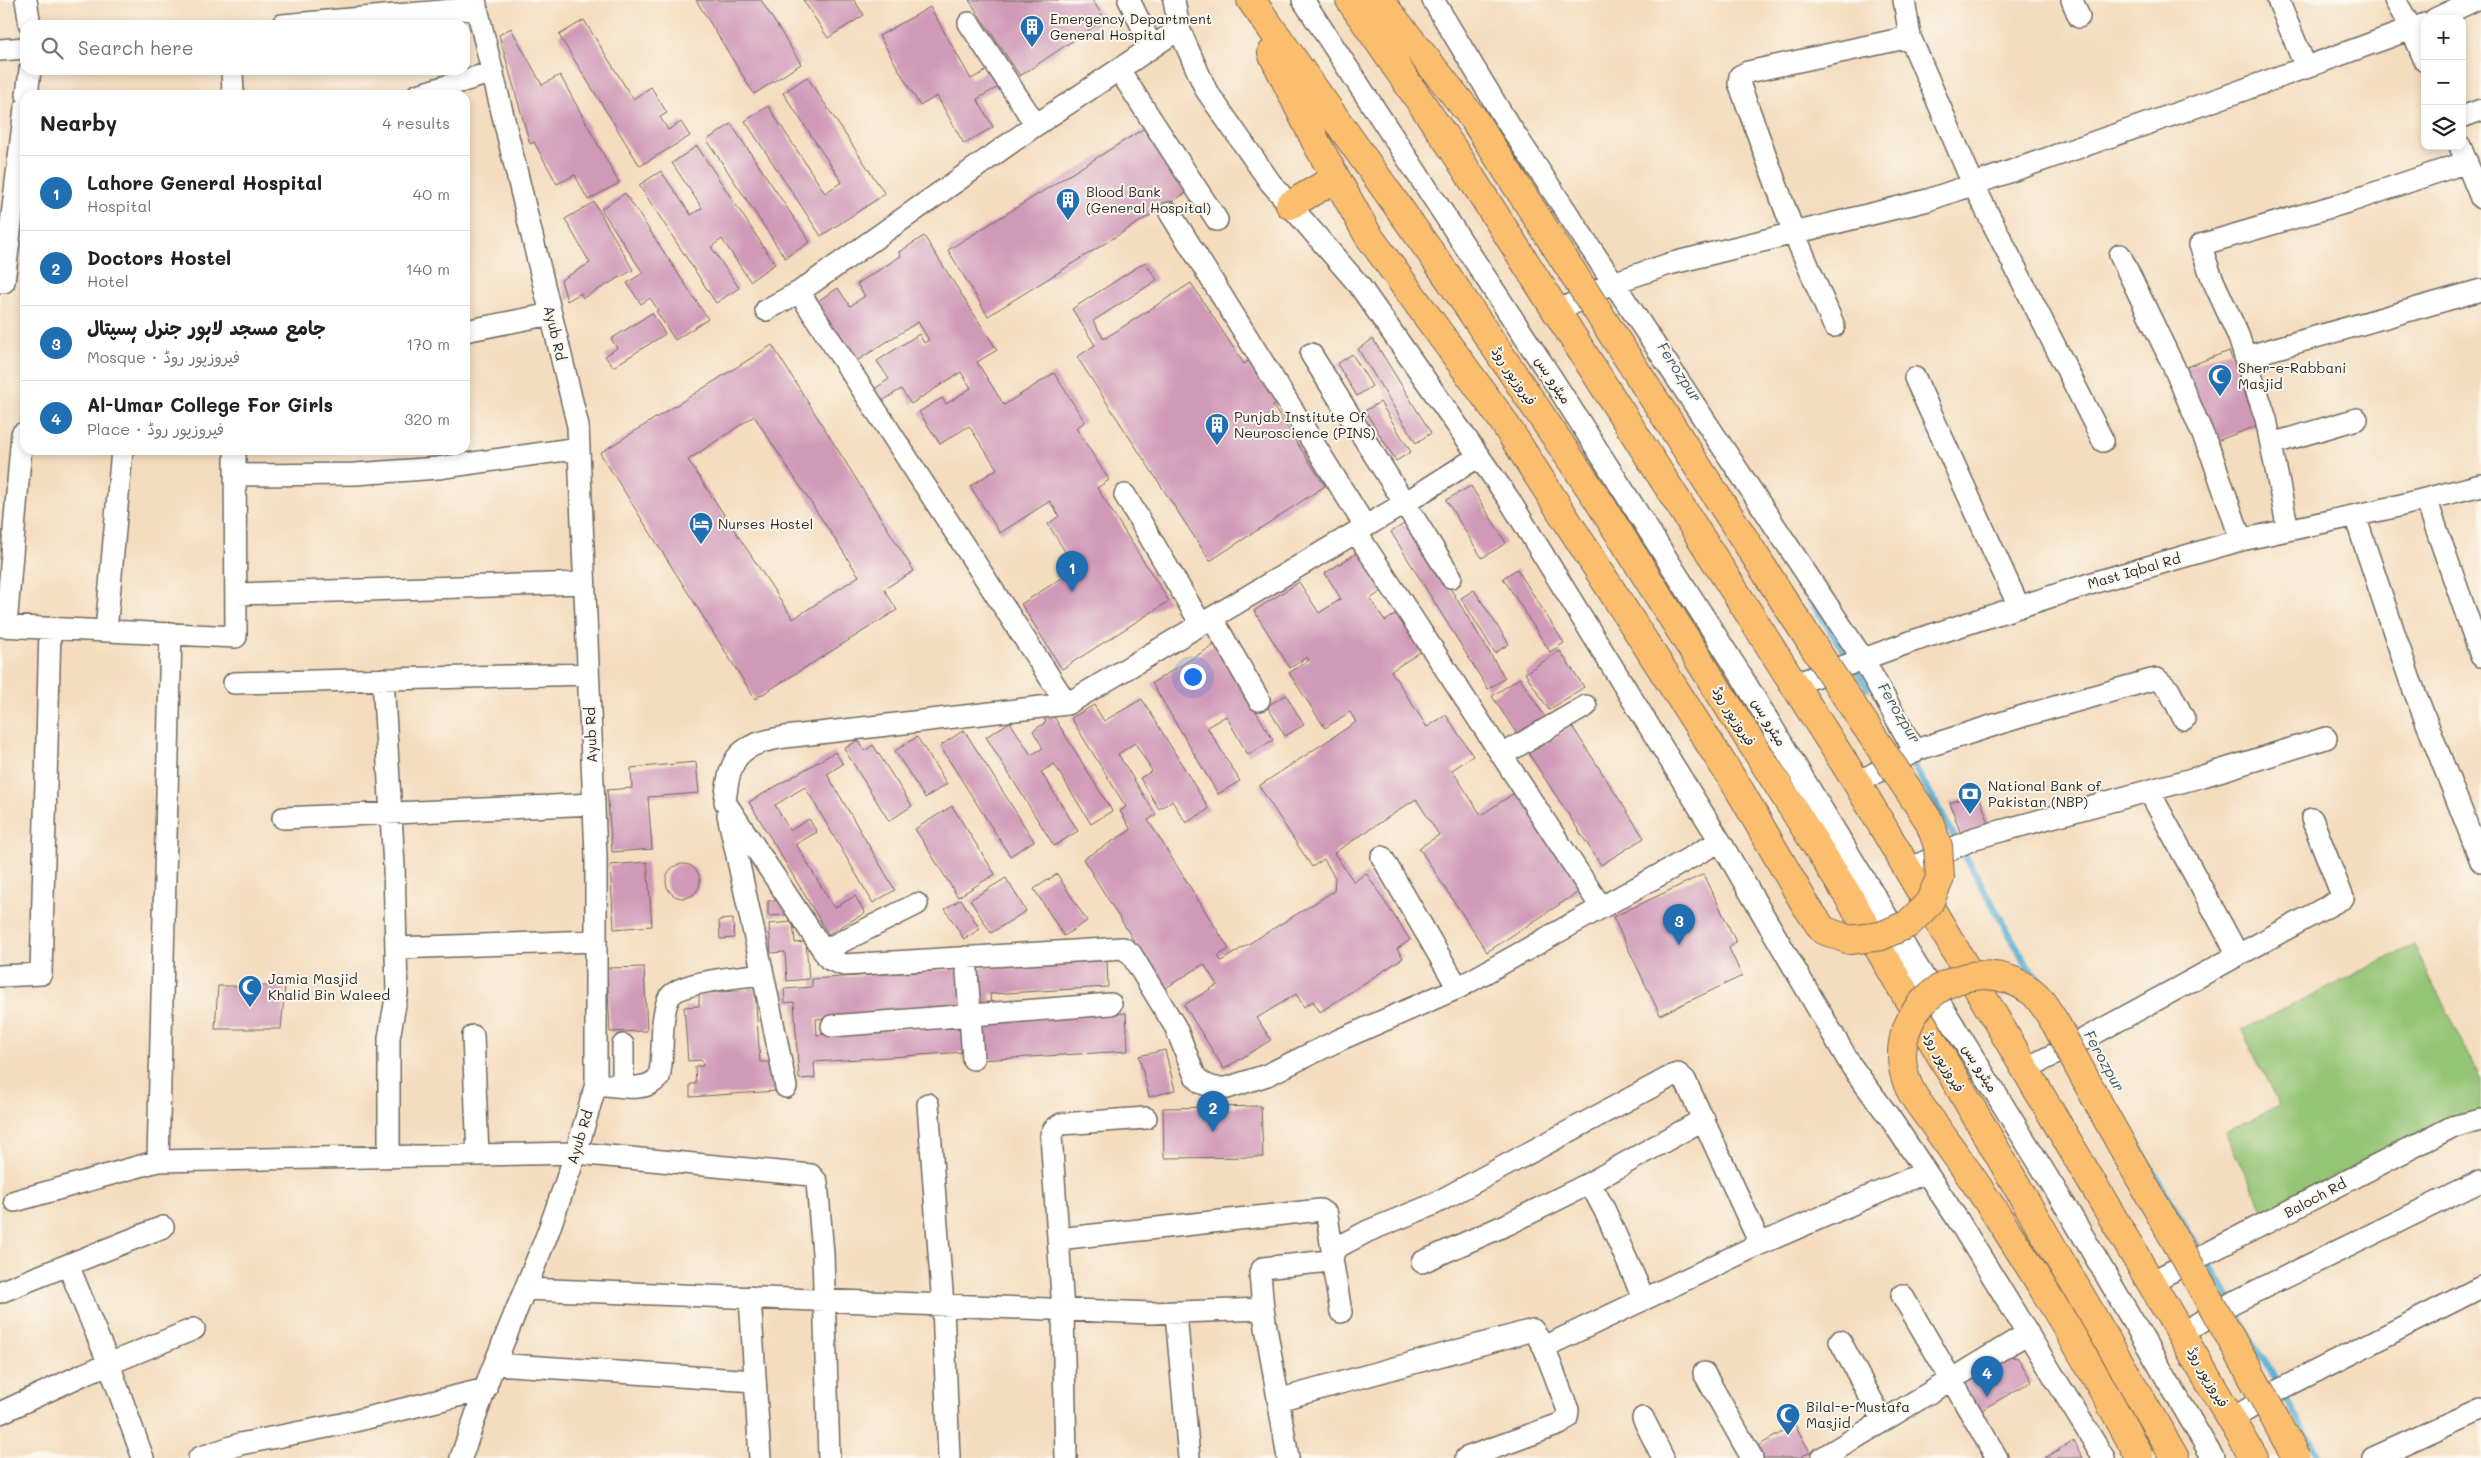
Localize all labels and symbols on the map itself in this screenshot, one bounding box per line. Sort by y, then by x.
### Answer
place label: Emergency Department General Hospital [1050,9,1212,44]
building icon: Emergency Department General Hospital [1019,14,1045,48]
place label: Blood Bank (General Hospital) [1086,182,1211,217]
building icon: Blood Bank (General Hospital) [1055,187,1081,221]
street label: Ayub Rd [540,304,571,362]
water label: Ferozpur [1653,338,1707,406]
street label: فیروزپور روڈ [1487,343,1541,409]
street label: میٹرو بس [1531,352,1576,407]
place label: Sher-e-Rabbani Masjid [2238,358,2346,393]
mosque icon: Sher-e-Rabbani Masjid [2207,363,2233,397]
place label: Punjab Institute Of Neuroscience (PINS) [1234,407,1376,442]
building icon: Punjab Institute Of Neuroscience (PINS) [1204,412,1230,446]
hotel icon: Nurses Hostel [688,511,714,545]
place label: Nurses Hostel [718,514,813,533]
street label: Mast Iqbal Rd [2085,548,2183,593]
pin: 1 [1056,551,1088,592]
your location [1180,664,1206,690]
water label: Ferozpur [1874,678,1926,747]
street label: فیروزپور روڈ [1708,682,1760,750]
street label: میٹرو بس [1748,694,1791,750]
street label: Ayub Rd [580,707,601,763]
place label: National Bank of Pakistan (NBP) [1988,776,2102,811]
bank icon: National Bank of Pakistan (NBP) [1957,781,1983,815]
pin: 3 [1663,904,1695,945]
place label: Jamia Masjid Khalid Bin Waleed [268,969,390,1004]
mosque icon: Jamia Masjid Khalid Bin Waleed [237,974,263,1008]
water label: Ferozpur [2080,1026,2130,1095]
street label: فیروزپور روڈ [1919,1028,1969,1096]
street label: میٹرو بس [1958,1040,2003,1095]
pin: 2 [1197,1091,1229,1132]
street label: Ayub Rd [562,1107,597,1166]
street label: Baloch Rd [2280,1173,2349,1222]
street label: فیروزپور روڈ [2183,1343,2233,1411]
pin: 4 [1971,1356,2003,1397]
place label: Bilal-e-Mustafa Masjid [1806,1397,1910,1432]
mosque icon: Bilal-e-Mustafa Masjid [1775,1402,1801,1436]

